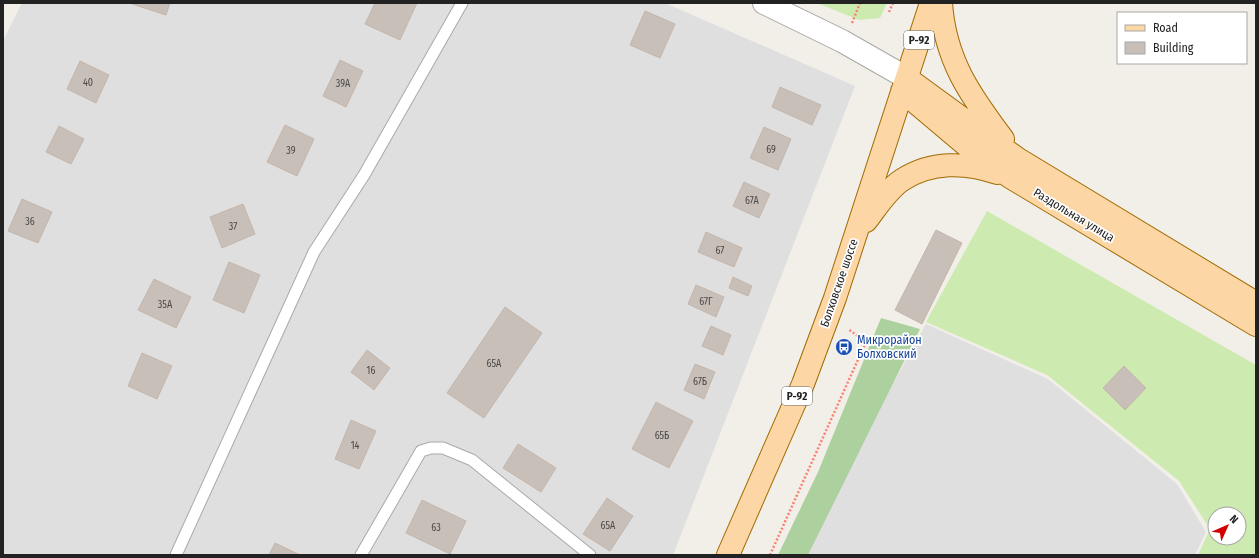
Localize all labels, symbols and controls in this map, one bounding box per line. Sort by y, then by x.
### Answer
legend [1117,12,1247,64]
text: Road [1153,21,1178,35]
road number: Р-92 [904,31,934,49]
text: Building [1153,41,1194,55]
house number: 40 [83,77,93,89]
house number: 39А [336,78,351,90]
house number: 69 [766,144,776,156]
house number: 39 [286,145,296,157]
street label: Раздольная улица [1031,185,1117,245]
house number: 67А [745,195,760,207]
house number: 36 [25,216,35,228]
house number: 37 [229,221,237,233]
street label: Болховское шоссе [817,237,861,329]
house number: 67 [716,245,724,257]
house number: 67Г [699,296,713,308]
house number: 35А [158,299,173,311]
place label: Микрорайон Болховский [857,333,922,361]
bus stop icon: Микрорайон Болховский [834,337,854,357]
house number: 65А [487,358,502,370]
house number: 16 [367,365,375,377]
house number: 67Б [693,376,707,388]
road number: Р-92 [782,387,812,405]
house number: 65Б [655,430,669,442]
house number: 14 [351,440,360,452]
north arrow [1207,506,1247,546]
text: N [1227,512,1241,526]
house number: 65А [601,520,616,532]
house number: 63 [431,522,441,534]

